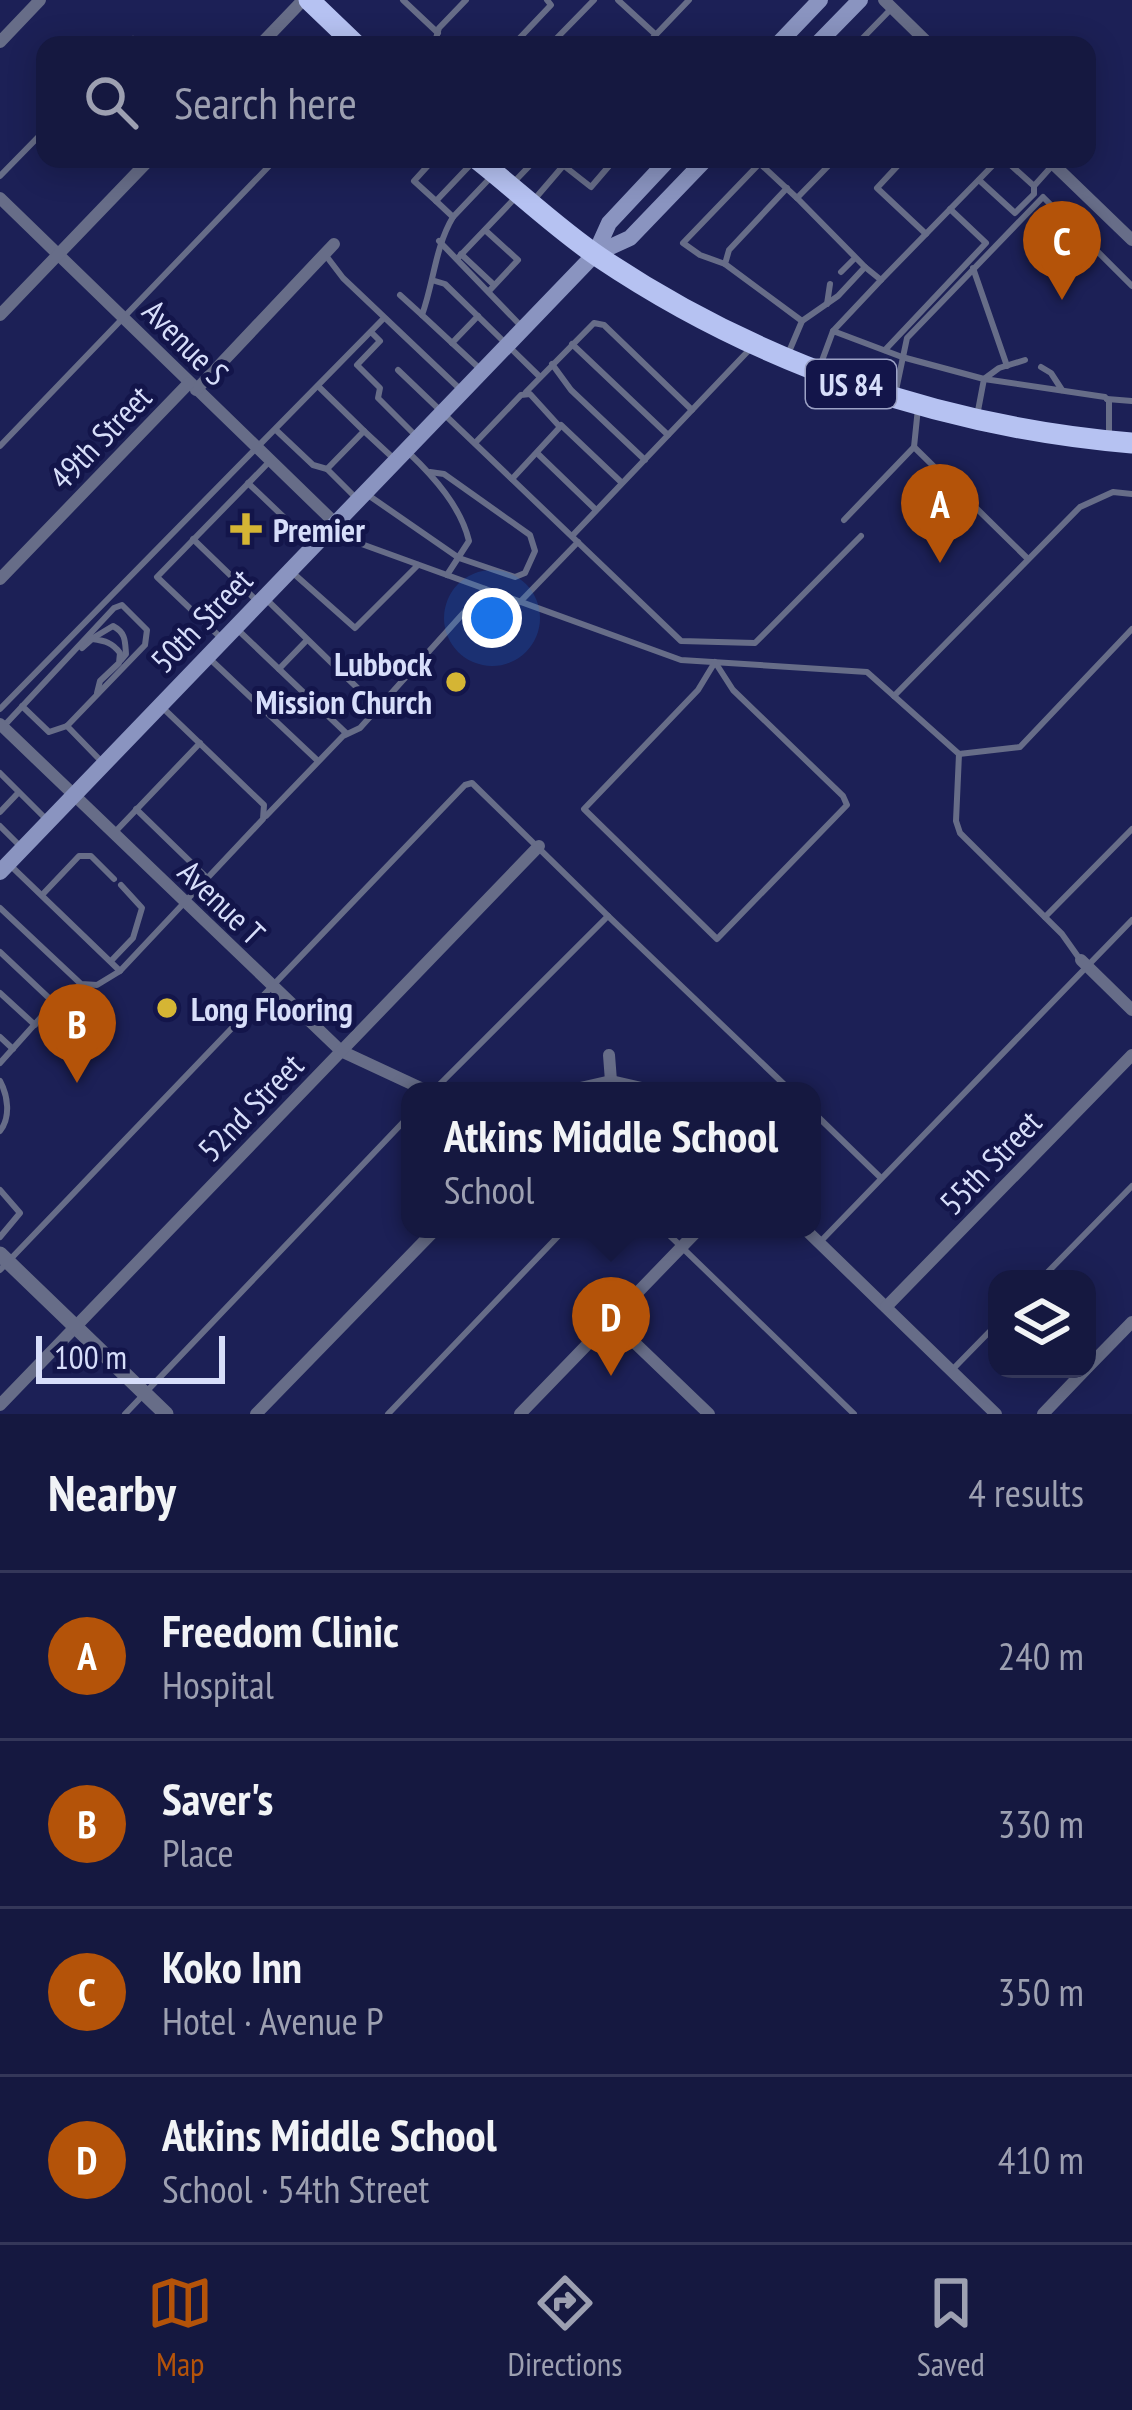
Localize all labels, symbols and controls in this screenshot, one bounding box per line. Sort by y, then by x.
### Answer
search box [36,36,1096,168]
icon: search [78,69,144,135]
text: Search here [174,73,357,131]
pin: C [1023,201,1101,300]
street label: Avenue S [134,290,238,394]
road number: US 84 [806,360,896,408]
street label: 49th Street [40,376,160,498]
pin: A [901,464,979,563]
place label: Premier [273,508,365,551]
marker: Premier [230,513,262,545]
street label: 50th Street [141,559,261,681]
your location [462,588,522,648]
place label: Lubbock Mission Church [256,642,432,723]
marker: Lubbock Mission Church [443,669,469,695]
street label: Avenue T [170,850,275,954]
pin: B [38,984,116,1083]
place label: Long Flooring [191,987,353,1030]
marker: Long Flooring [154,995,180,1021]
street label: 52nd Street [188,1044,312,1170]
popup [401,1082,821,1238]
street label: 55th Street [930,1101,1050,1223]
text: Atkins Middle School [444,1106,778,1164]
text: School [444,1164,534,1215]
map controls [988,1270,1096,1378]
button: layers [988,1270,1096,1378]
pin: D [572,1277,650,1376]
scale bar [36,1330,225,1383]
text: 100 m [54,1335,127,1378]
text: Nearby [48,1459,176,1525]
text: 4 results [968,1467,1084,1518]
text: Freedom Clinic [162,1601,399,1659]
text: A [77,1630,97,1681]
text: 240 m [998,1630,1084,1681]
text: Hospital [162,1659,274,1710]
text: Saver's [162,1769,273,1827]
text: B [77,1798,97,1849]
text: 330 m [998,1798,1084,1849]
text: Place [162,1827,234,1878]
text: Koko Inn [162,1937,302,1995]
text: C [78,1966,96,2017]
text: 350 m [998,1966,1084,2017]
text: Hotel · Avenue P [162,1995,384,2046]
text: Atkins Middle School [162,2105,497,2163]
text: D [77,2134,97,2185]
text: 410 m [998,2134,1084,2185]
text: School · 54th Street [162,2163,429,2214]
tab: Map [147,2270,213,2385]
tab: Directions [508,2270,622,2385]
tab: Saved [917,2270,985,2385]

